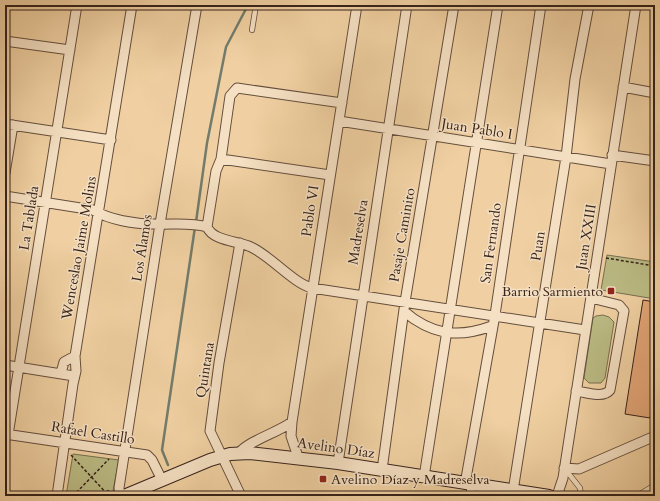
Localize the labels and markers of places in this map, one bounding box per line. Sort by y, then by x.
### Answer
place label: Barrio Sarmiento [502,282,603,301]
marker: Barrio Sarmiento [606,286,616,296]
place label: Avelino Díaz y Madreselva [331,470,490,489]
marker: Avelino Díaz y Madreselva [318,474,328,484]

